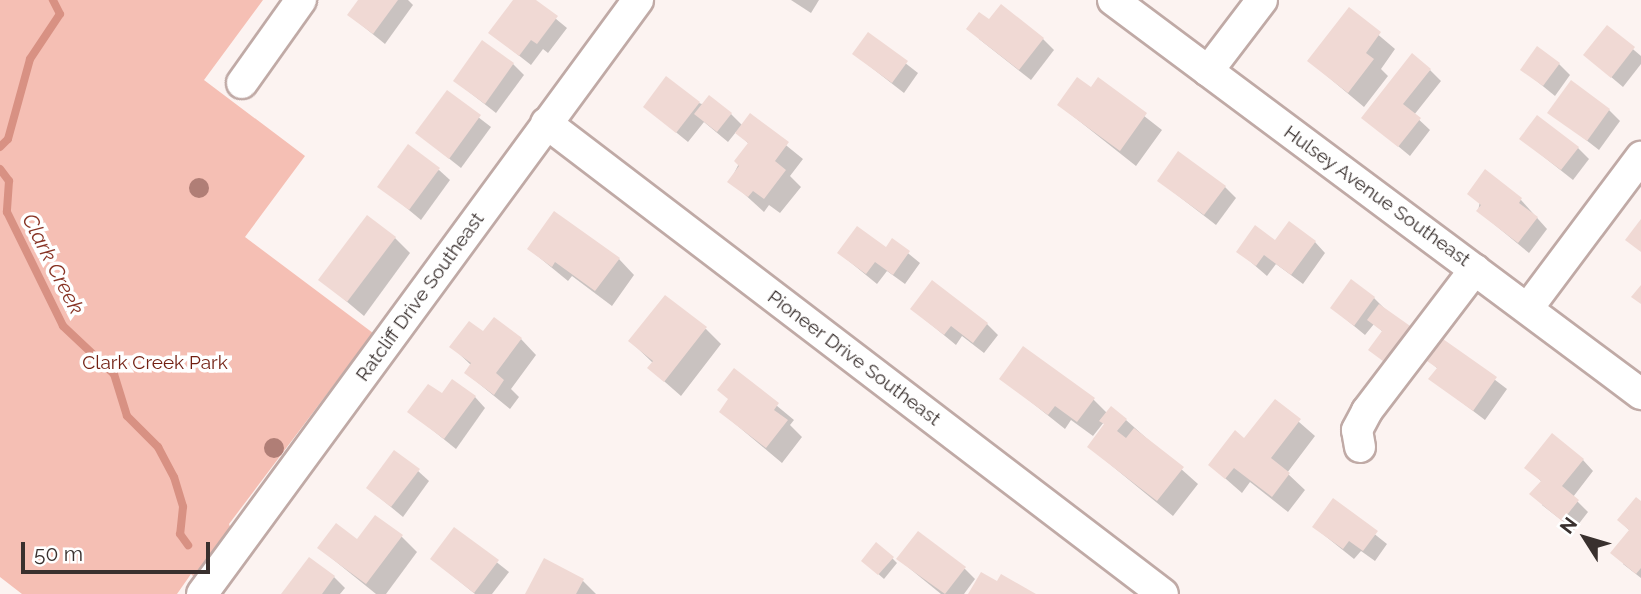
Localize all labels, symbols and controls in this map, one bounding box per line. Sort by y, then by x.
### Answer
street label: Hulsey Avenue Southeast [1279,120,1475,272]
street label: Ratcliff Drive Southeast [351,208,489,386]
water label: Clark Creek [17,209,89,319]
street label: Pioneer Drive Southeast [763,285,945,431]
park label: Clark Creek Park [82,352,228,374]
north arrow [1550,503,1620,573]
text: N [1555,513,1581,538]
scale bar [24,528,214,572]
text: 50 m [34,541,83,566]

